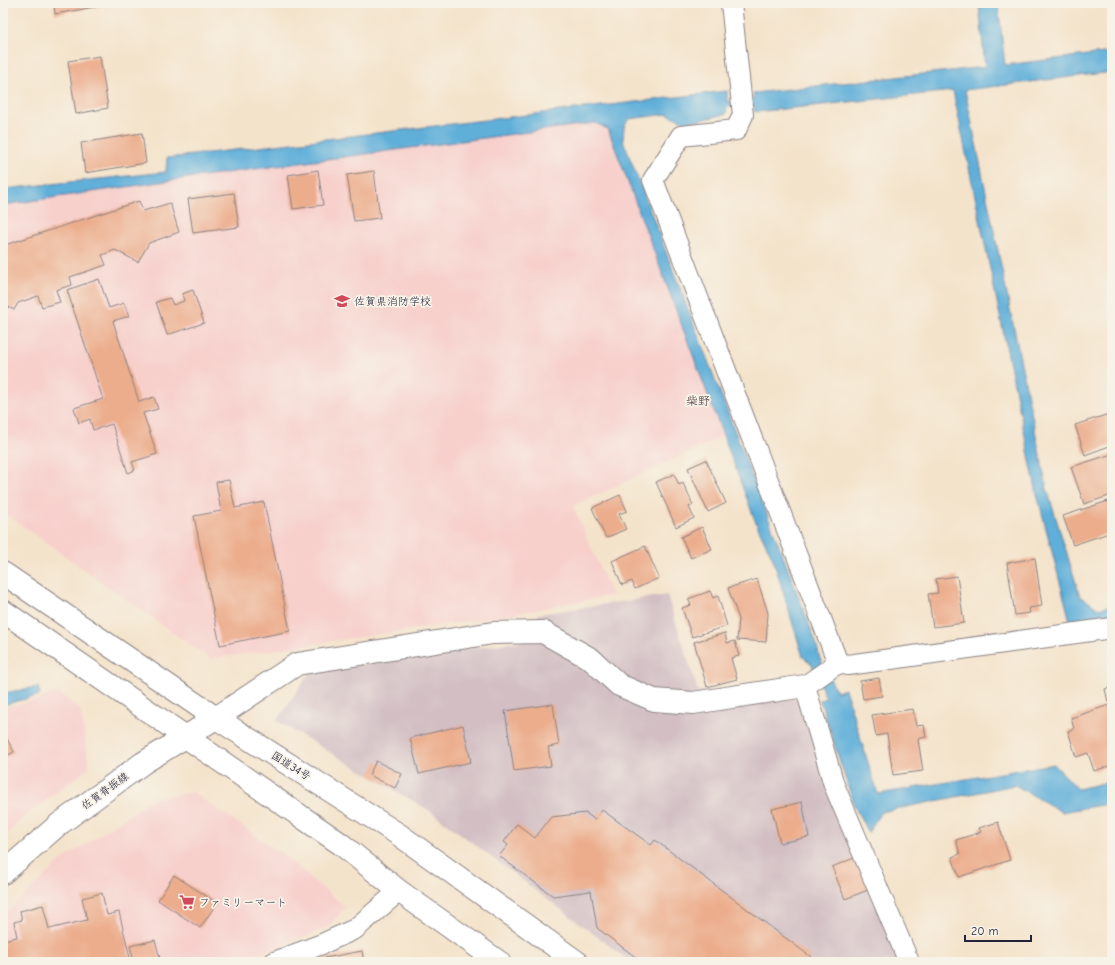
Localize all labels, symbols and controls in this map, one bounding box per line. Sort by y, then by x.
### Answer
school or university icon: 佐賀県消防学校 [333,292,351,310]
place label: 佐賀県消防学校 [354,295,431,308]
district label: 柴野 [686,394,710,408]
street label: 国道34号 [269,749,313,783]
street label: 佐賀脊振線 [79,770,131,812]
supermarket icon: ファミリーマート [178,893,196,911]
place label: ファミリーマート [199,896,287,909]
scale bar [965,917,1031,943]
text: 20 m [971,924,999,938]

